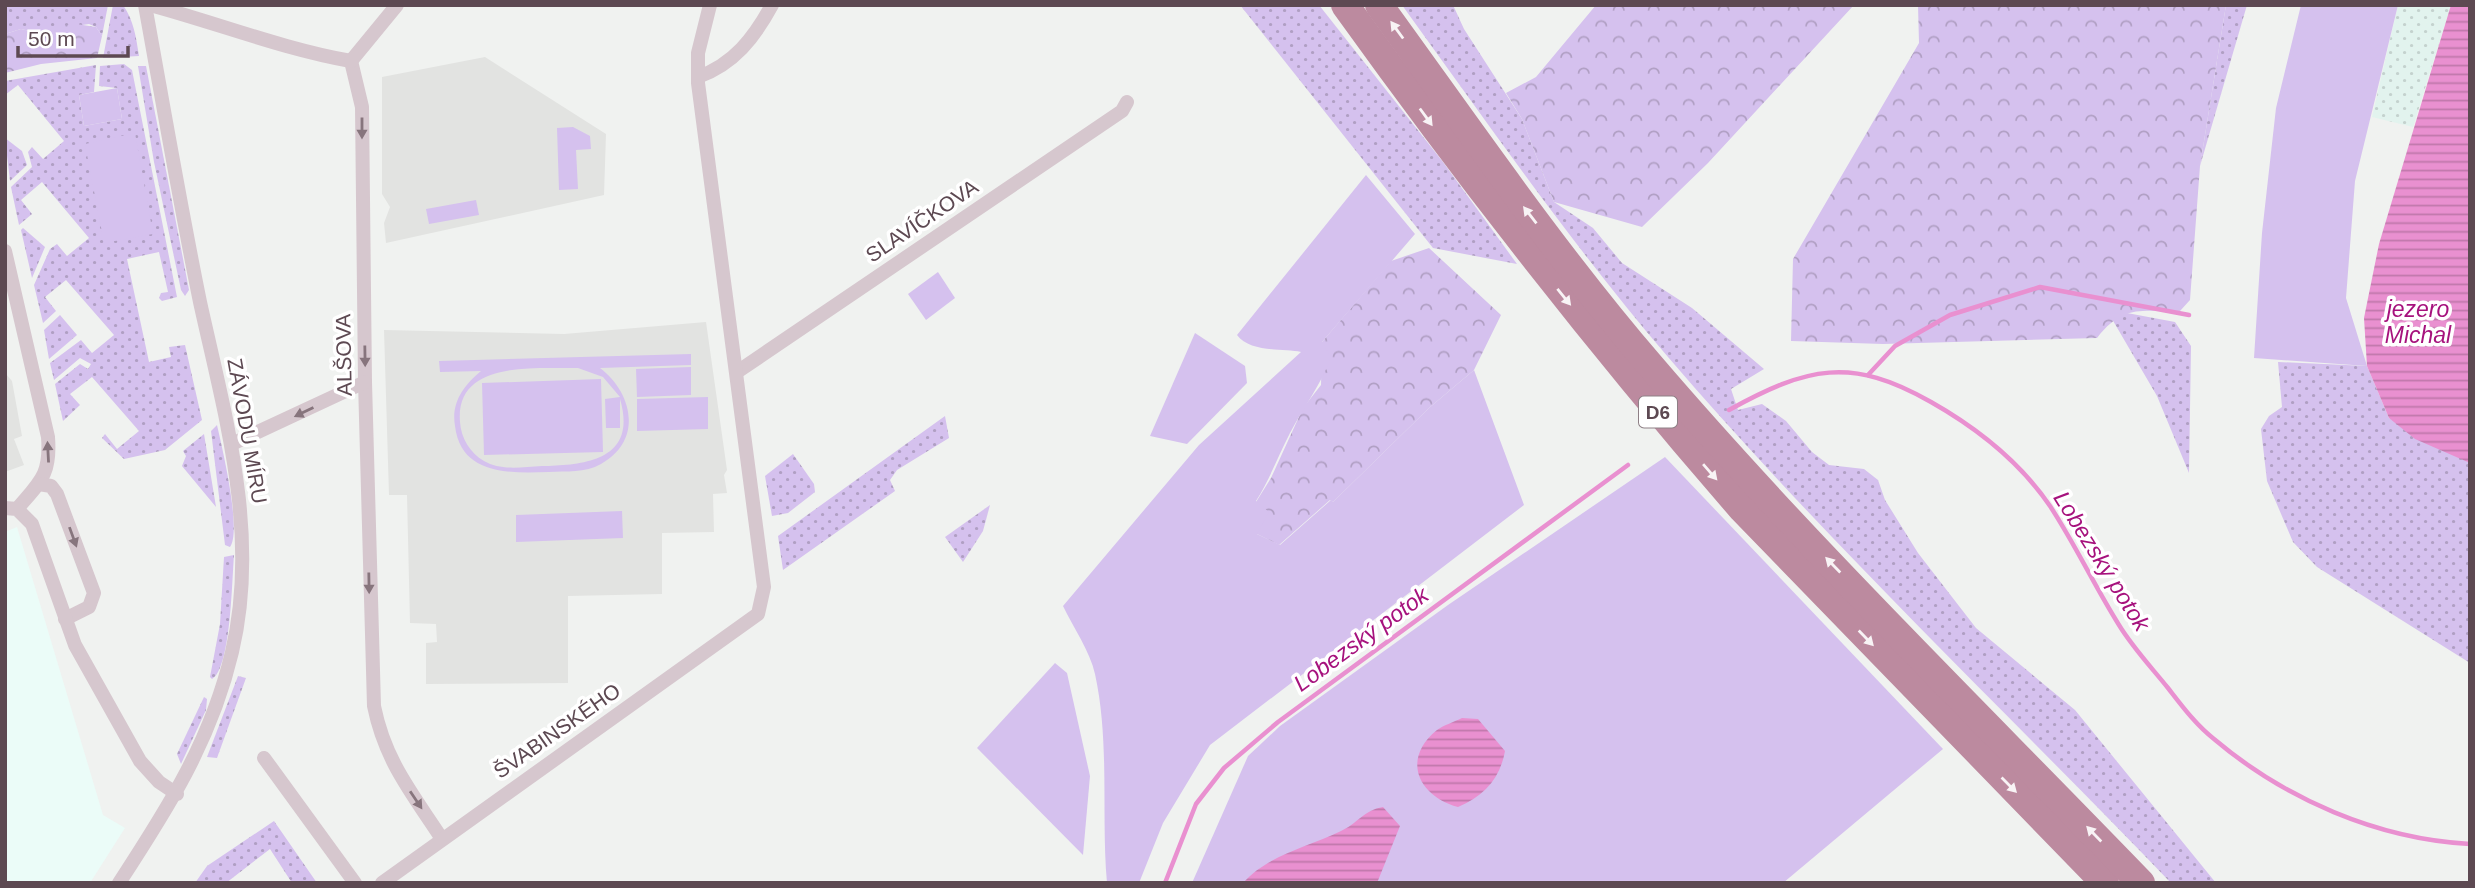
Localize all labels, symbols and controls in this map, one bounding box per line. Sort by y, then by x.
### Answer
scale bar [18,14,128,58]
one-way arrow [1390,21,1404,39]
text: 50 m [28,27,75,50]
one-way arrow [1419,108,1433,126]
one-way arrow [356,117,368,139]
street label: SLAVÍČKOVA [861,175,982,266]
one-way arrow [1523,206,1538,224]
one-way arrow [1557,288,1572,306]
water label: jezero Michal [2384,296,2452,348]
street label: ALŠOVA [331,314,356,396]
one-way arrow [359,345,370,367]
street label: ZÁVODU MÍRU [223,357,272,505]
road number: D6 [1639,396,1677,428]
one-way arrow [294,406,314,417]
one-way arrow [43,441,54,463]
one-way arrow [1702,463,1718,481]
water label: Lobezský potok [2049,486,2156,637]
one-way arrow [68,526,79,547]
one-way arrow [1826,557,1842,574]
one-way arrow [364,572,375,594]
water label: Lobezský potok [1289,581,1435,696]
one-way arrow [1857,629,1873,646]
street label: ŠVABINSKÉHO [489,678,624,783]
one-way arrow [2000,777,2017,794]
one-way arrow [409,791,423,809]
one-way arrow [2086,825,2103,842]

